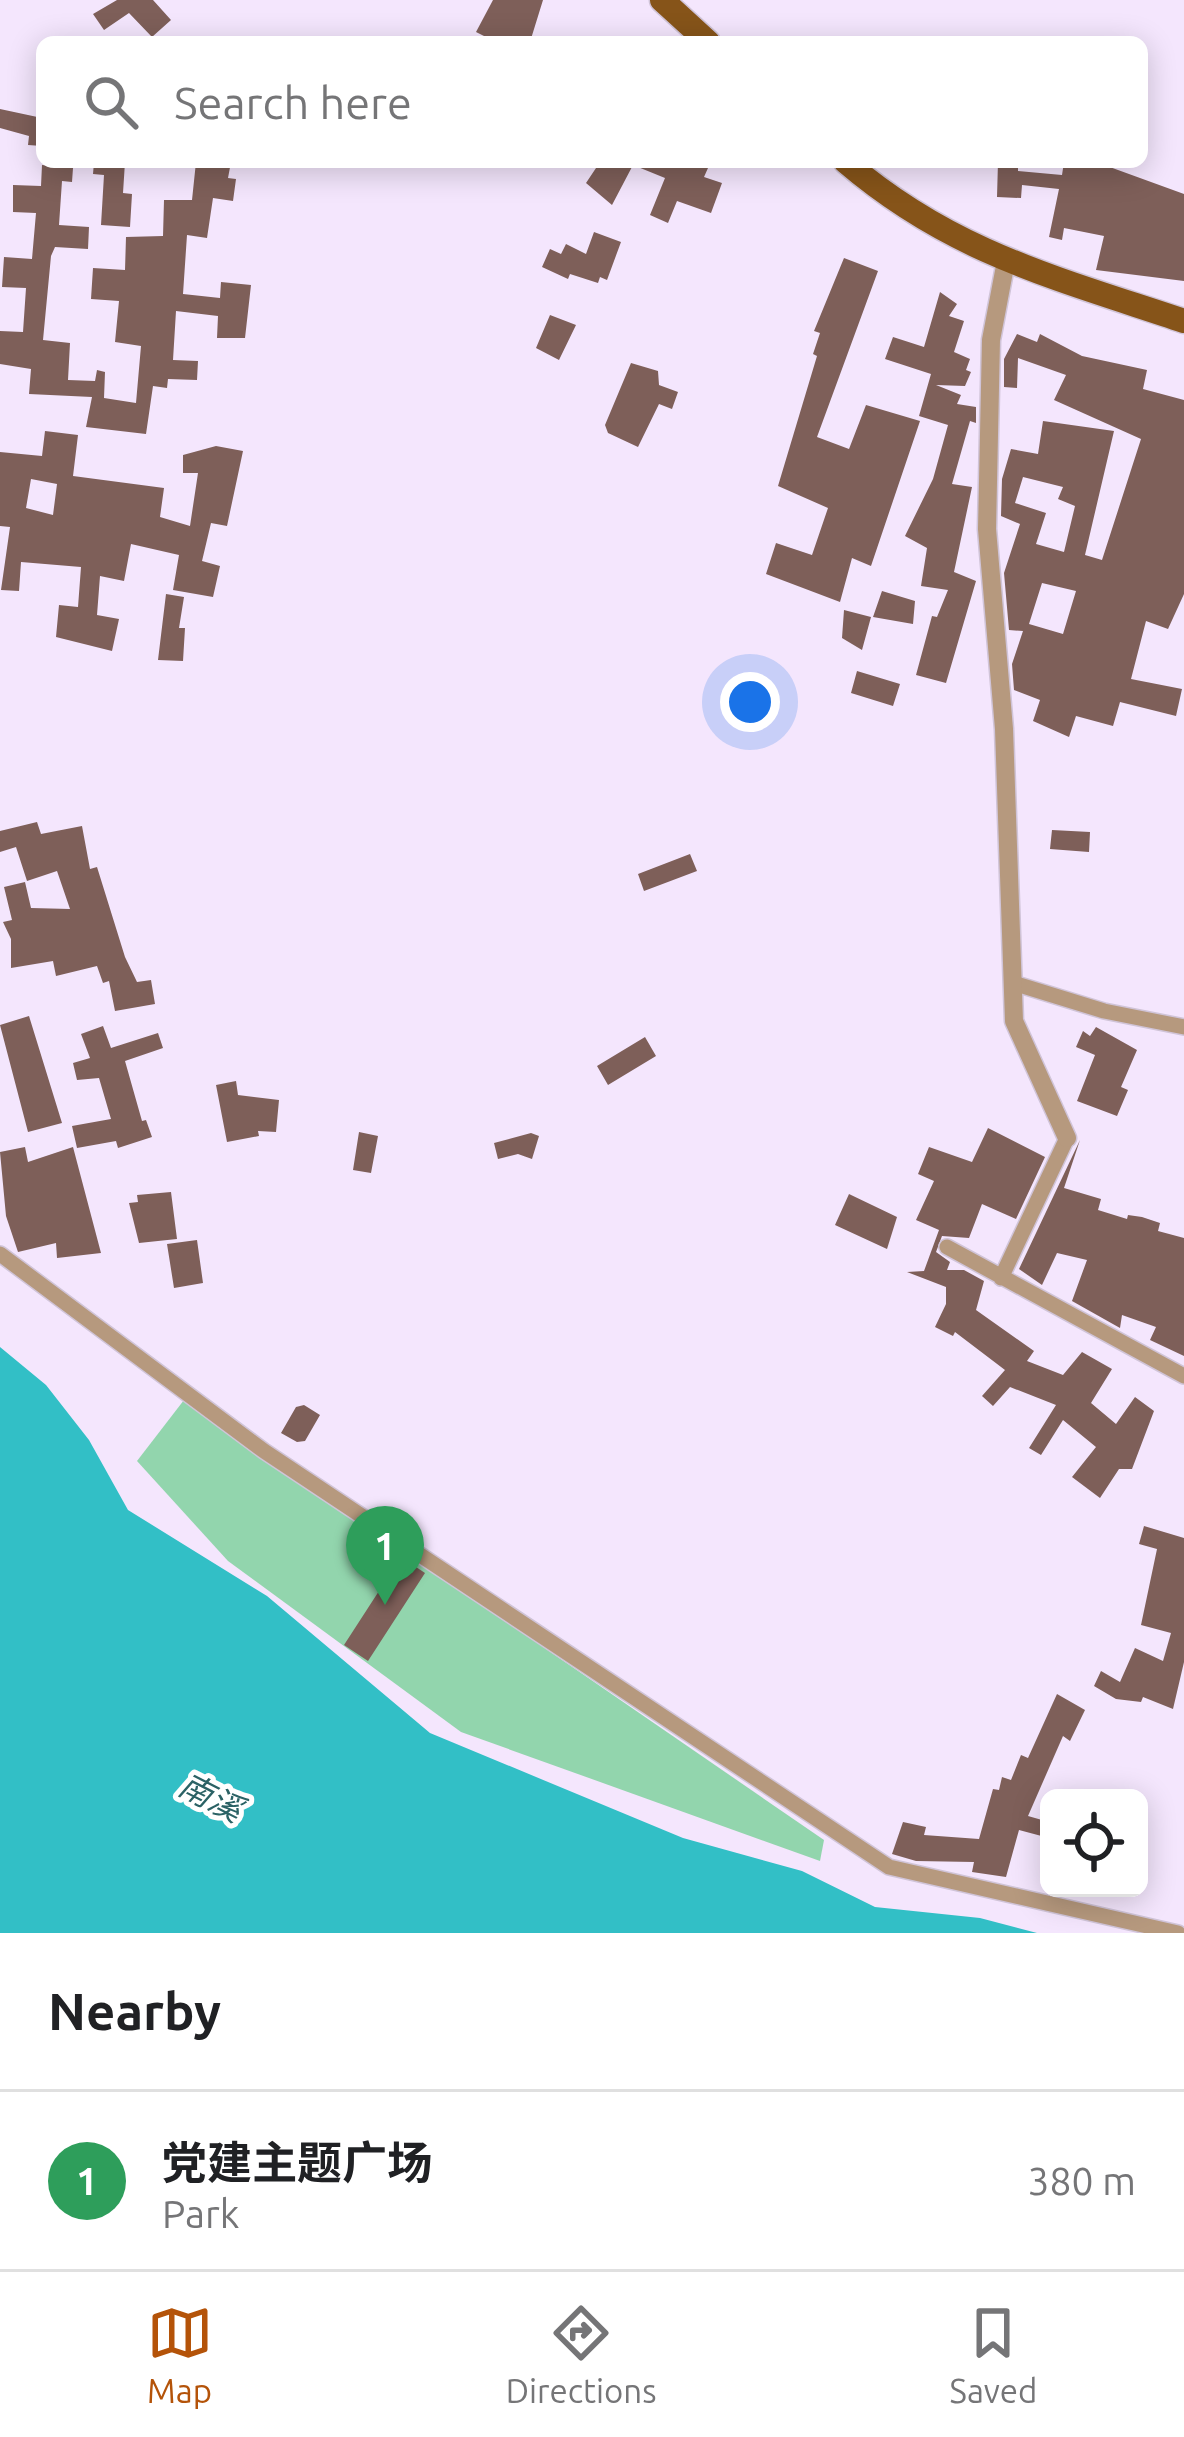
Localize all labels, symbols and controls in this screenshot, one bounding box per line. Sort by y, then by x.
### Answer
search box [36,36,1148,168]
icon: search [78,69,144,135]
text: Search here [174,77,412,128]
your location [720,672,780,732]
pin: 1 [346,1506,424,1605]
water label: 南溪 [173,1765,252,1829]
map controls [1040,1789,1148,1897]
button: locate [1040,1789,1148,1897]
text: Nearby [48,1982,221,2040]
text: 党建主题广场 [162,2137,432,2188]
text: 1 [76,2159,98,2202]
text: 380 m [1027,2159,1136,2202]
text: Park [162,2192,240,2235]
tab: Map [147,2300,213,2409]
tab: Directions [506,2300,656,2409]
tab: Saved [950,2300,1037,2409]

